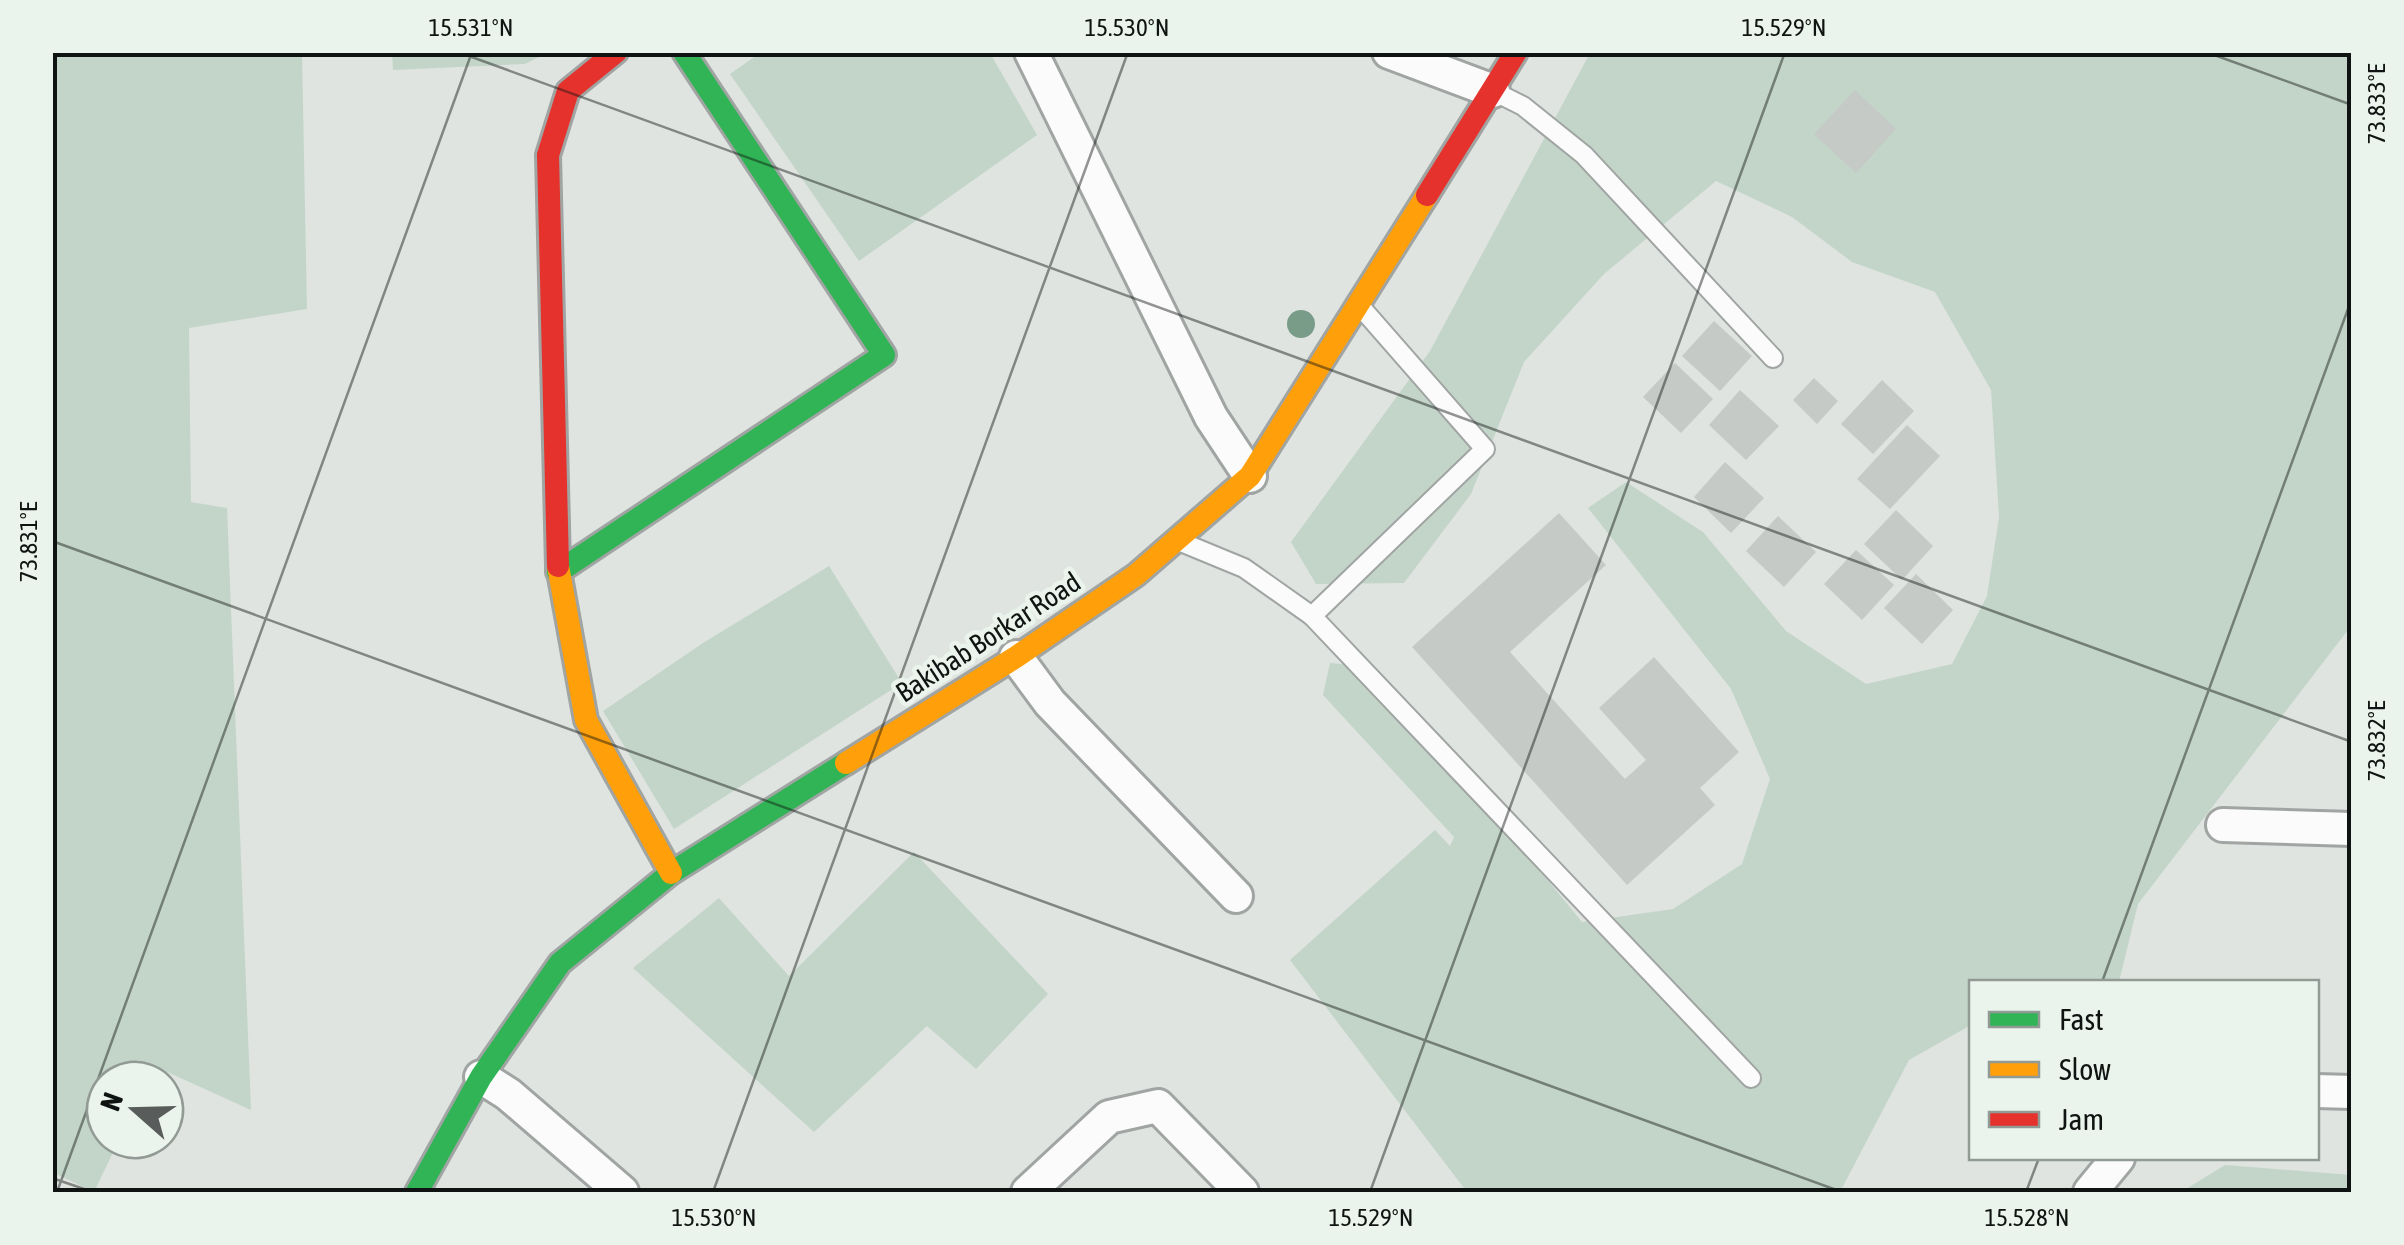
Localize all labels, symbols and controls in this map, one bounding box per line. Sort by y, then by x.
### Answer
text: 15.531°N [429,13,513,41]
text: 15.530°N [1085,13,1169,41]
text: 15.529°N [1742,13,1826,41]
text: 73.833°E [2362,63,2390,144]
text: 73.831°E [14,501,42,582]
street label: Bakibab Borkar Road [890,566,1086,708]
text: 73.832°E [2362,700,2390,781]
legend [1969,980,2319,1160]
text: Fast [2059,1002,2104,1036]
text: Slow [2059,1052,2111,1086]
north arrow [85,1060,185,1160]
text: N [94,1088,129,1115]
text: Jam [2059,1102,2104,1136]
text: 15.530°N [672,1203,756,1231]
text: 15.529°N [1329,1203,1413,1231]
text: 15.528°N [1985,1203,2069,1231]

